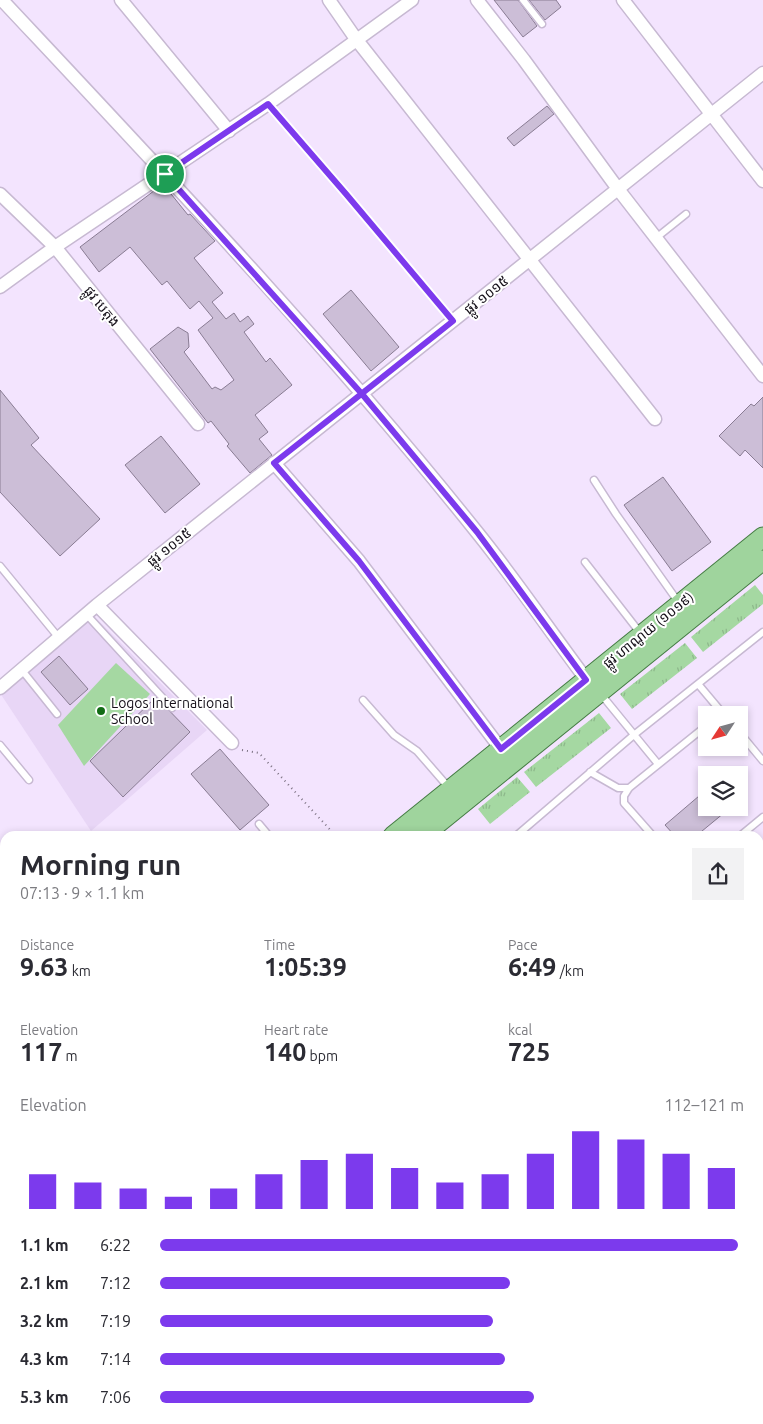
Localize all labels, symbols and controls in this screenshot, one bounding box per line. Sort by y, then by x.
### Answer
pin [144,153,186,195]
icon: arrive [151,160,179,188]
street label: ផ្លូវ ១០១៥ [461,272,514,321]
street label: ផ្លូវ បេតុង [78,283,123,332]
street label: ផ្លូវ ១០១៥ [144,524,197,573]
street label: ផ្លូវ ហាណូយ (១០១៩) [599,589,699,675]
place label: Logos International School [111,695,233,727]
marker: Logos International School [95,705,107,717]
north arrow [698,706,748,756]
map controls [698,706,748,816]
button: layers [698,766,748,816]
button: share [692,848,744,900]
text: Morning run [20,849,181,880]
text: 07:13 · 9 × 1.1 km [20,884,144,902]
text: Distance [20,937,74,953]
text: Time [264,937,295,953]
text: Pace [508,937,538,953]
text: 9.63 [20,953,68,981]
text: 1:05:39 [264,953,347,981]
text: 6:49 [508,953,556,981]
text: km [68,963,91,979]
text: /km [556,963,584,979]
text: Elevation [20,1022,78,1038]
text: Heart rate [264,1022,328,1038]
text: kcal [508,1022,532,1038]
text: 117 [20,1038,62,1066]
text: 140 [264,1038,306,1066]
text: 725 [508,1038,550,1066]
text: m [62,1048,78,1064]
text: bpm [306,1048,338,1064]
text: Elevation [20,1096,87,1114]
text: 112–121 m [664,1096,744,1114]
text: 1.1 km [20,1236,69,1254]
text: 6:22 [100,1236,131,1254]
text: 2.1 km [20,1274,69,1292]
text: 7:12 [100,1274,131,1292]
text: 3.2 km [20,1312,69,1330]
text: 7:19 [100,1312,131,1330]
text: 4.3 km [20,1350,69,1368]
text: 7:14 [100,1350,131,1368]
text: 5.3 km [20,1388,69,1406]
text: 7:06 [100,1388,131,1406]

